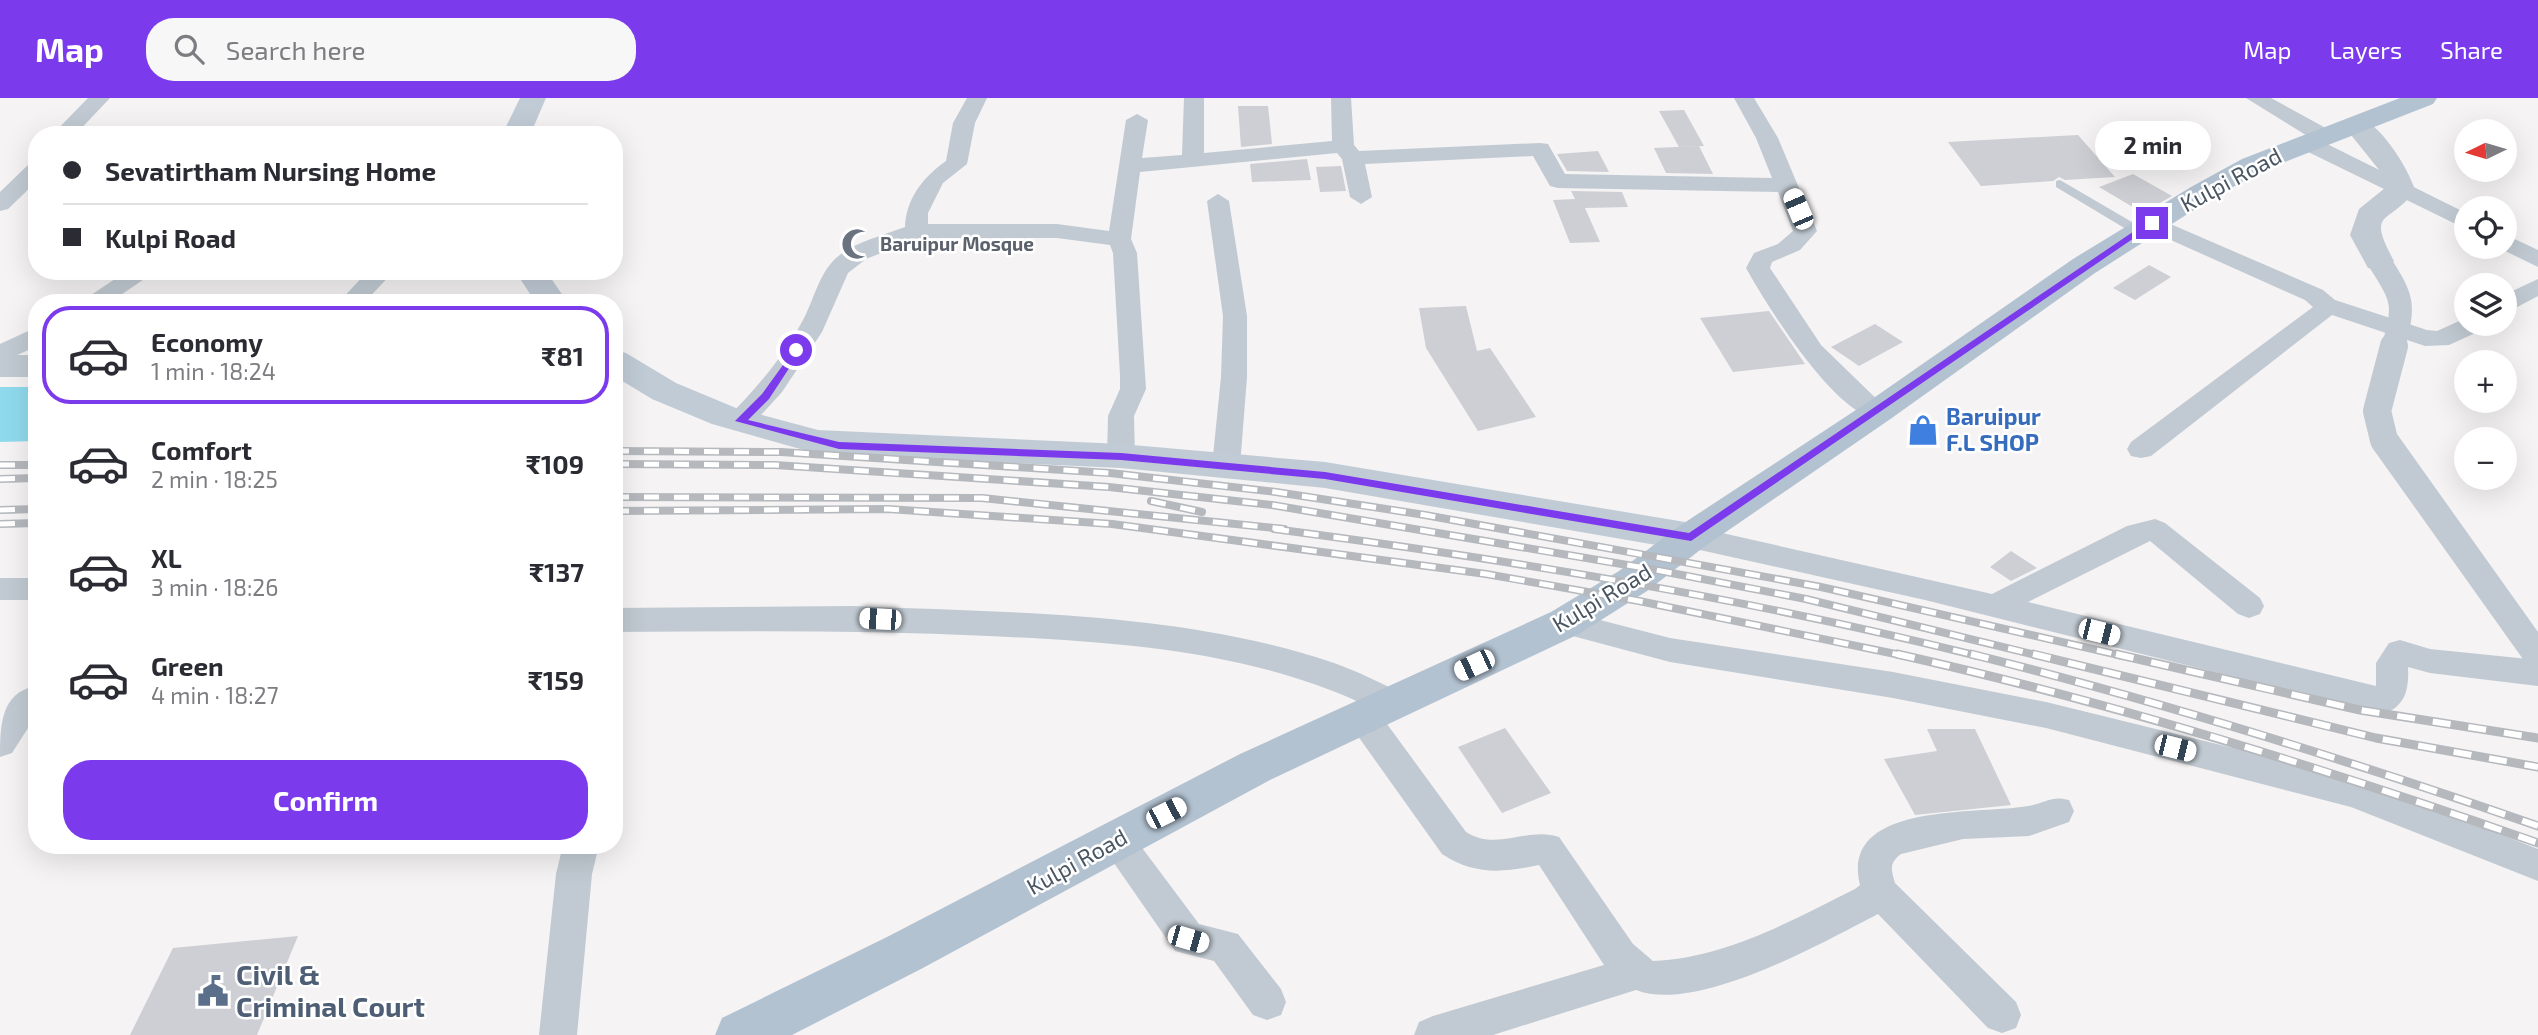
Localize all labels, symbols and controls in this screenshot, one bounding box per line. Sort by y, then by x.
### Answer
search box [146,18,636,81]
text: Map [35,29,104,69]
icon: search [170,30,208,68]
text: Search here [226,34,365,65]
text: Map [2243,35,2291,64]
text: Layers [2329,35,2402,64]
text: Share [2440,35,2503,64]
north arrow [2454,119,2516,182]
map controls [2454,119,2517,490]
callout: 2 min [2094,122,2210,170]
text: 2 min [2124,131,2182,159]
street label: Kulpi Road [2175,141,2286,217]
text: Sevatirtham Nursing Home [105,155,436,186]
car [1781,186,1816,232]
button: locate [2454,196,2517,259]
route end [2136,207,2168,239]
text: Kulpi Road [105,222,236,253]
mosque icon: Baruipur Mosque [840,227,874,261]
place label: Baruipur Mosque [880,232,1034,255]
button: layers [2454,273,2517,336]
icon: car [67,324,130,387]
text: Economy [151,326,263,357]
route start [780,334,812,366]
text: ₹81 [541,340,584,371]
button: + [2454,350,2517,413]
text: 1 min · 18:24 [151,357,276,385]
place label: Baruipur F.L SHOP [1946,402,2041,456]
shop icon: Baruipur F.L SHOP [1906,413,1940,447]
button: − [2454,427,2517,490]
icon: car [67,432,130,495]
text: Comfort [151,434,252,465]
text: ₹109 [526,448,584,479]
text: 2 min · 18:25 [151,465,278,493]
icon: car [67,540,130,603]
text: XL [151,542,182,573]
text: ₹137 [529,556,584,587]
street label: Kulpi Road [1547,557,1656,638]
text: 3 min · 18:26 [151,573,278,601]
car [859,607,902,631]
car [2077,617,2122,647]
car [1451,647,1498,683]
icon: car [67,648,130,711]
text: Green [151,650,224,681]
text: ₹159 [528,664,584,695]
text: 4 min · 18:27 [151,681,278,709]
car [2153,733,2198,763]
button: Confirm [63,760,588,840]
car [1143,794,1190,832]
street label: Kulpi Road [1021,822,1132,900]
car [1165,923,1212,955]
place label: Civil & Criminal Court [236,957,425,1023]
public building icon: Civil & Criminal Court [196,974,230,1008]

